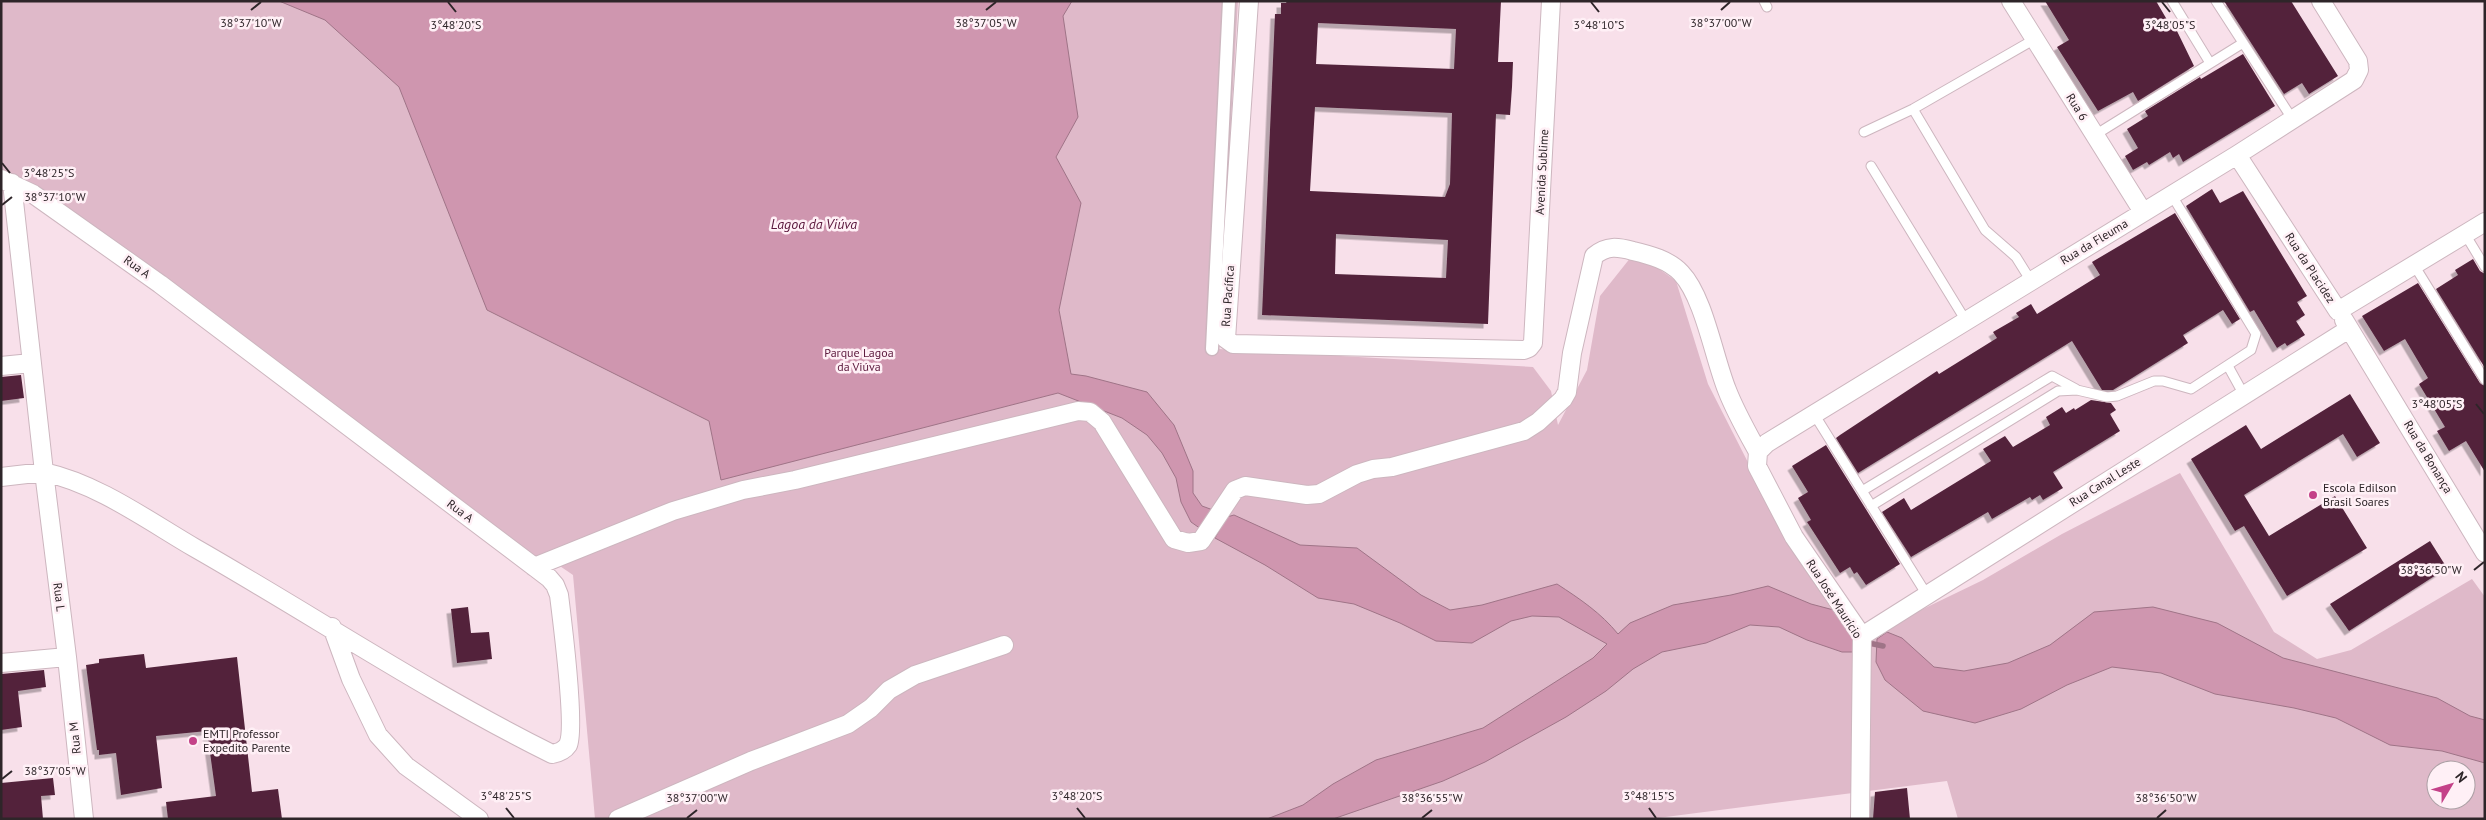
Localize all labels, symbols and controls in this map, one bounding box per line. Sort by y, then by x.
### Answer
text: 38°37'10"W [220,15,282,30]
text: 38°37'05"W [955,15,1017,30]
text: 38°37'00"W [1690,15,1752,30]
text: 3°48'20"S [431,17,481,32]
text: 3°48'10"S [1574,17,1624,32]
text: 3°48'05"S [2145,17,2195,32]
street label: Rua 6 [2063,90,2092,123]
street label: Avenida Sublime [1532,129,1551,215]
text: 3°48'25"S [24,165,74,180]
text: 38°37'10"W [24,189,86,204]
water label: Lagoa da Viúva [771,215,857,233]
street label: Rua da Fleuma [2057,215,2130,268]
street label: Rua da Placidez [2282,230,2339,306]
street label: Rua A [121,252,154,281]
street label: Rua Pacífica [1218,265,1237,327]
park label: Parque Lagoa da Viúva [824,345,894,374]
text: 3°48'05"S [2412,396,2462,411]
street label: Rua da Bonança [2401,418,2456,496]
street label: Rua Canal Leste [2066,454,2143,509]
place label: Escola Edilson Brasil Soares [2323,480,2396,509]
marker: Escola Edilson Brasil Soares [2307,489,2319,501]
street label: Rua A [444,496,477,525]
street label: Rua José Maurício [1803,556,1866,641]
text: 38°36'50"W [2400,562,2462,577]
street label: Rua L [50,582,69,612]
street label: Rua M [65,721,84,755]
place label: EMTI Professor Expedito Parente [203,726,290,755]
marker: EMTI Professor Expedito Parente [187,735,199,747]
north arrow [2426,760,2476,810]
text: 38°37'05"W [24,763,86,778]
text: N [2451,768,2471,786]
text: 3°48'25"S [481,788,531,803]
text: 3°48'20"S [1052,788,1102,803]
text: 3°48'15"S [1624,788,1674,803]
text: 38°37'00"W [666,790,728,805]
text: 38°36'55"W [1401,790,1463,805]
text: 38°36'50"W [2135,790,2197,805]

